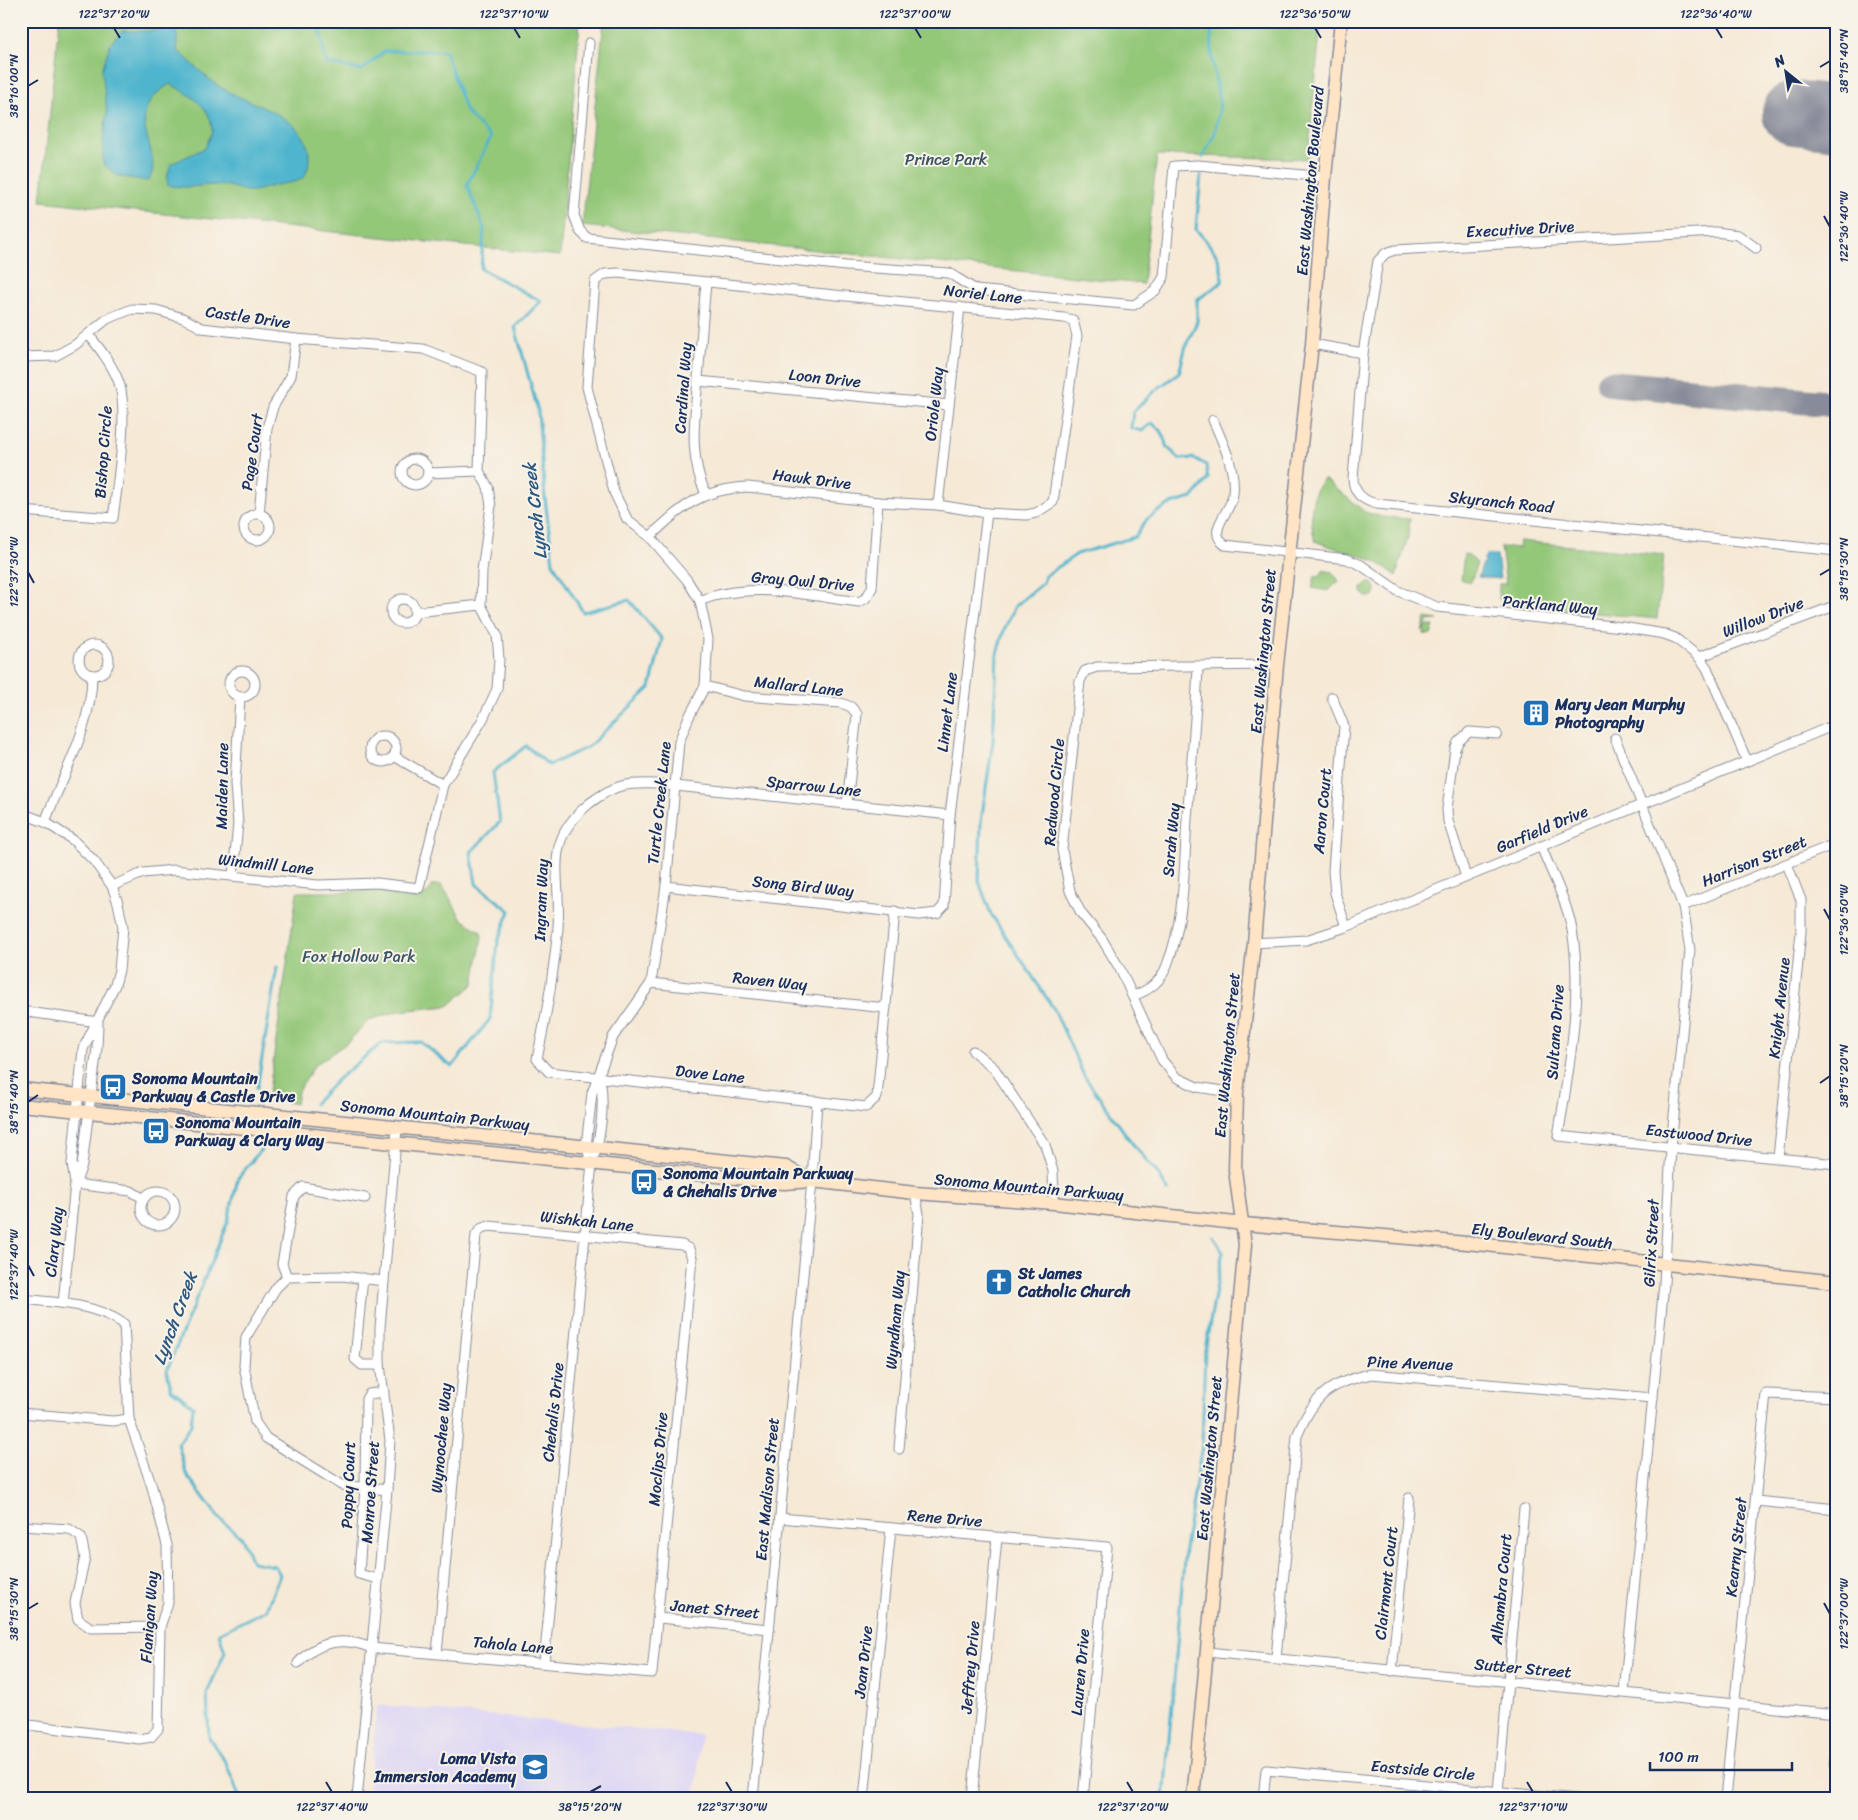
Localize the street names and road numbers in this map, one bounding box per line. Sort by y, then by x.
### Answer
street label: East Washington Boulevard [1287,84,1333,277]
street label: Executive Drive [1465,212,1575,246]
street label: Noriel Lane [942,275,1024,313]
street label: Castle Drive [204,297,292,337]
street label: Cardinal Way [665,341,701,435]
street label: Loon Drive [787,360,863,396]
street label: Oriole Way [916,365,952,443]
street label: Bishop Circle [85,405,121,499]
street label: Page Court [232,411,272,492]
street label: Hawk Drive [771,460,853,498]
street label: Skyranch Road [1447,482,1556,522]
street label: Gray Owl Drive [750,562,856,600]
street label: East Washington Street [1241,567,1285,735]
street label: Parkland Way [1501,586,1599,624]
street label: Willow Drive [1718,588,1808,646]
street label: Mallard Lane [753,667,845,705]
street label: Linnet Lane [928,670,966,754]
street label: Redwood Circle [1035,737,1073,847]
street label: Turtle Creek Lane [638,740,680,866]
street label: Maiden Lane [207,742,237,830]
street label: Sparrow Lane [765,767,863,805]
street label: Aaron Court [1304,767,1340,856]
street label: Garfield Drive [1491,797,1593,861]
street label: Sarah Way [1153,801,1189,878]
street label: Harrison Street [1697,827,1811,895]
street label: Windmill Lane [217,845,315,883]
street label: Ingram Way [525,857,557,943]
street label: Song Bird Way [751,866,856,906]
street label: Knight Avenue [1759,956,1799,1060]
street label: Raven Way [731,963,810,999]
street label: East Washington Street [1205,971,1249,1139]
street label: Sultana Drive [1537,983,1573,1081]
street label: Dove Lane [674,1056,746,1092]
street label: Sonoma Mountain Parkway [339,1091,532,1139]
street label: Eastwood Drive [1644,1115,1754,1155]
street label: Sonoma Mountain Parkway [933,1164,1126,1210]
street label: Gilrix Street [1634,1198,1668,1288]
street label: Wishkah Lane [539,1202,635,1240]
street label: Clary Way [36,1205,72,1279]
street label: Ely Boulevard South [1470,1214,1614,1258]
street label: Wyndham Way [876,1269,914,1371]
street label: Pine Avenue [1366,1347,1454,1379]
street label: Chehalis Drive [533,1361,573,1463]
street label: East Washington Street [1187,1374,1231,1542]
street label: Wynoochee Way [422,1381,460,1494]
street label: Moclips Drive [639,1411,677,1507]
street label: East Madison Street [746,1416,788,1562]
street label: Monroe Street [352,1440,388,1544]
street label: Poppy Court [332,1441,364,1529]
street label: Kearny Street [1716,1495,1756,1598]
street label: Rene Drive [906,1500,984,1536]
street label: Clairmont Court [1366,1525,1406,1641]
street label: Alhambra Court [1482,1532,1520,1647]
street label: Flanigan Way [131,1569,167,1664]
street label: Janet Street [668,1591,761,1627]
street label: Jeffrey Drive [951,1619,989,1716]
street label: Joan Drive [845,1624,881,1701]
street label: Tahola Lane [471,1627,555,1663]
street label: Lauren Drive [1062,1627,1098,1717]
street label: Sutter Street [1473,1649,1573,1687]
street label: Eastside Circle [1370,1751,1476,1789]

